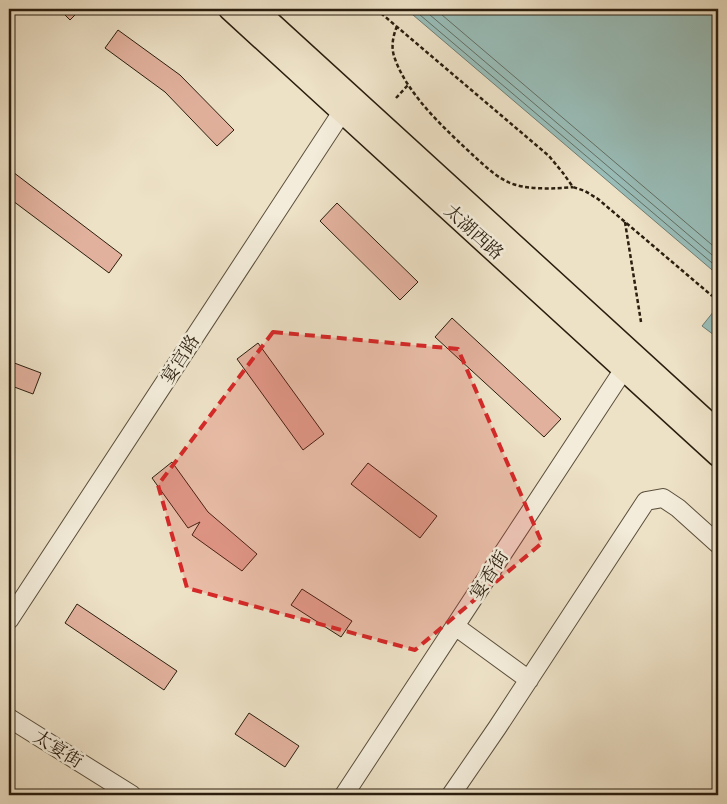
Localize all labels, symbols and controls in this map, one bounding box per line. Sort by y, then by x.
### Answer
street label: 太湖西路 [437,200,508,267]
street label: 宴宫路 [156,330,207,390]
street label: 宴香街 [465,546,516,606]
street label: 太宴街 [27,725,87,776]

